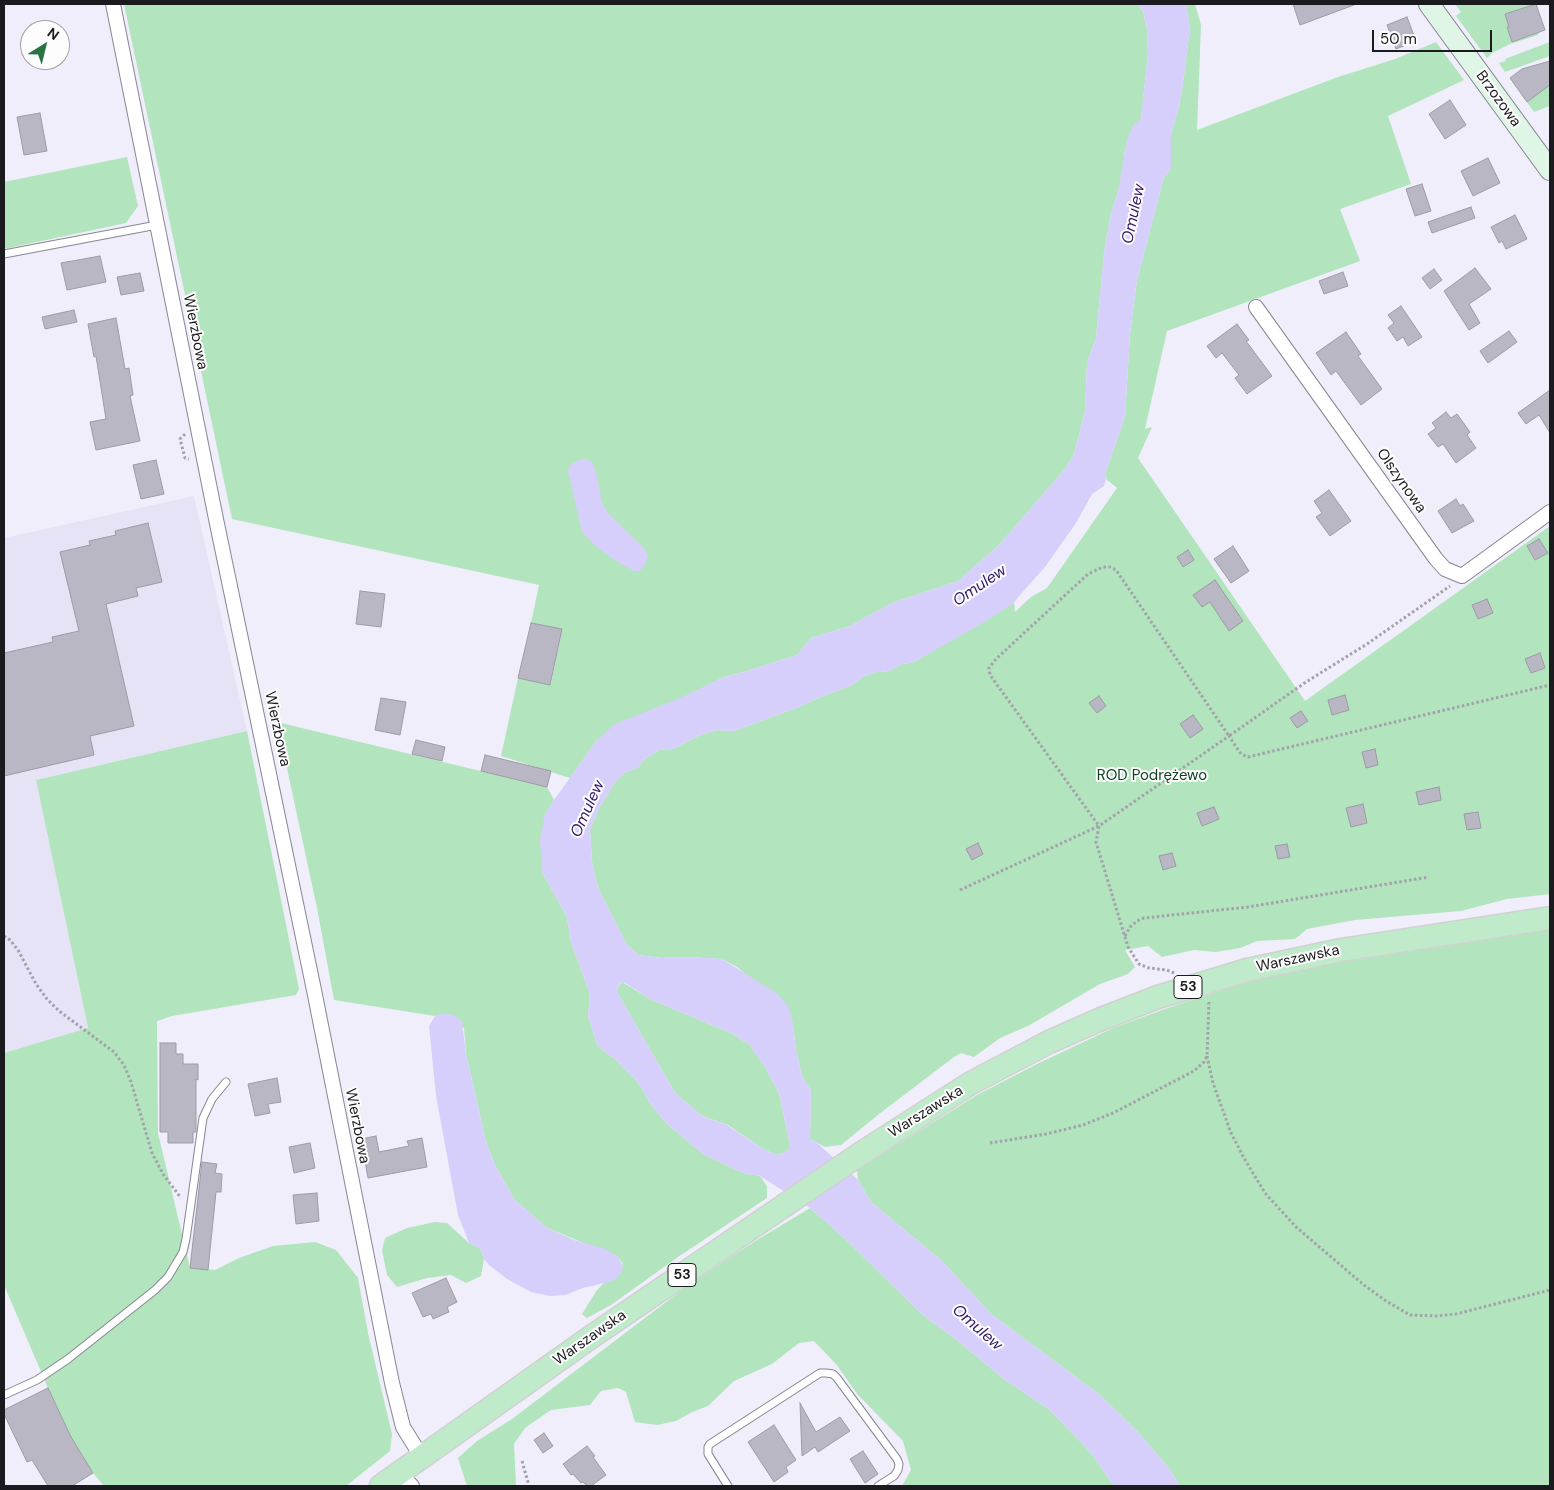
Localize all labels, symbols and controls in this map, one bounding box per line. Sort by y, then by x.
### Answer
north arrow [20,20,70,70]
scale bar [1374,20,1494,52]
text: N [44,23,63,44]
text: 50 m [1380,29,1417,49]
street label: Brzozowa [1472,67,1524,131]
water label: Omulew [1118,182,1150,246]
street label: Wierzbowa [179,293,211,371]
street label: Olszynowa [1372,445,1430,517]
water label: Omulew [950,561,1010,611]
street label: Wierzbowa [260,690,294,768]
park label: ROD Podrężewo [1097,767,1207,785]
water label: Omulew [567,777,609,841]
street label: Warszawska [1255,941,1341,977]
road number: 53 [1174,976,1202,999]
street label: Warszawska [885,1082,967,1142]
street label: Wierzbowa [341,1087,373,1165]
road number: 53 [668,1264,696,1286]
water label: Omulew [948,1301,1006,1355]
street label: Warszawska [550,1306,630,1370]

